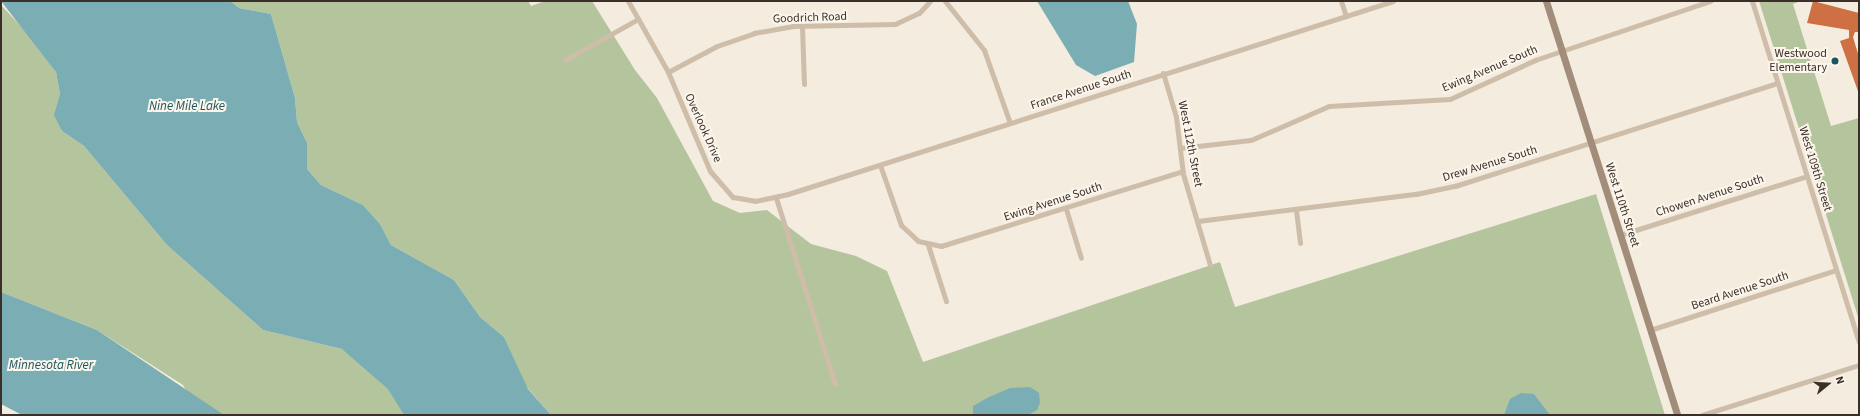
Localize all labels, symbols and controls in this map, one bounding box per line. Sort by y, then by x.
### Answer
street label: Goodrich Road [773,10,847,26]
street label: Ewing Avenue South [1440,42,1540,96]
place label: Westwood Elementary [1769,47,1827,75]
marker: Westwood Elementary [1830,56,1840,66]
street label: France Avenue South [1029,67,1133,113]
street label: Overlook Drive [681,91,725,165]
water label: Nine Mile Lake [149,98,225,114]
street label: West 112th Street [1175,100,1205,188]
street label: West 109th Street [1795,125,1835,213]
street label: Drew Avenue South [1441,143,1539,185]
street label: West 110th Street [1602,161,1642,249]
street label: Chowen Avenue South [1654,172,1766,220]
street label: Ewing Avenue South [1002,179,1104,225]
street label: Beard Avenue South [1690,268,1790,314]
water label: Minnesota River [9,357,93,373]
north arrow [1808,364,1848,404]
text: N [1832,374,1848,386]

